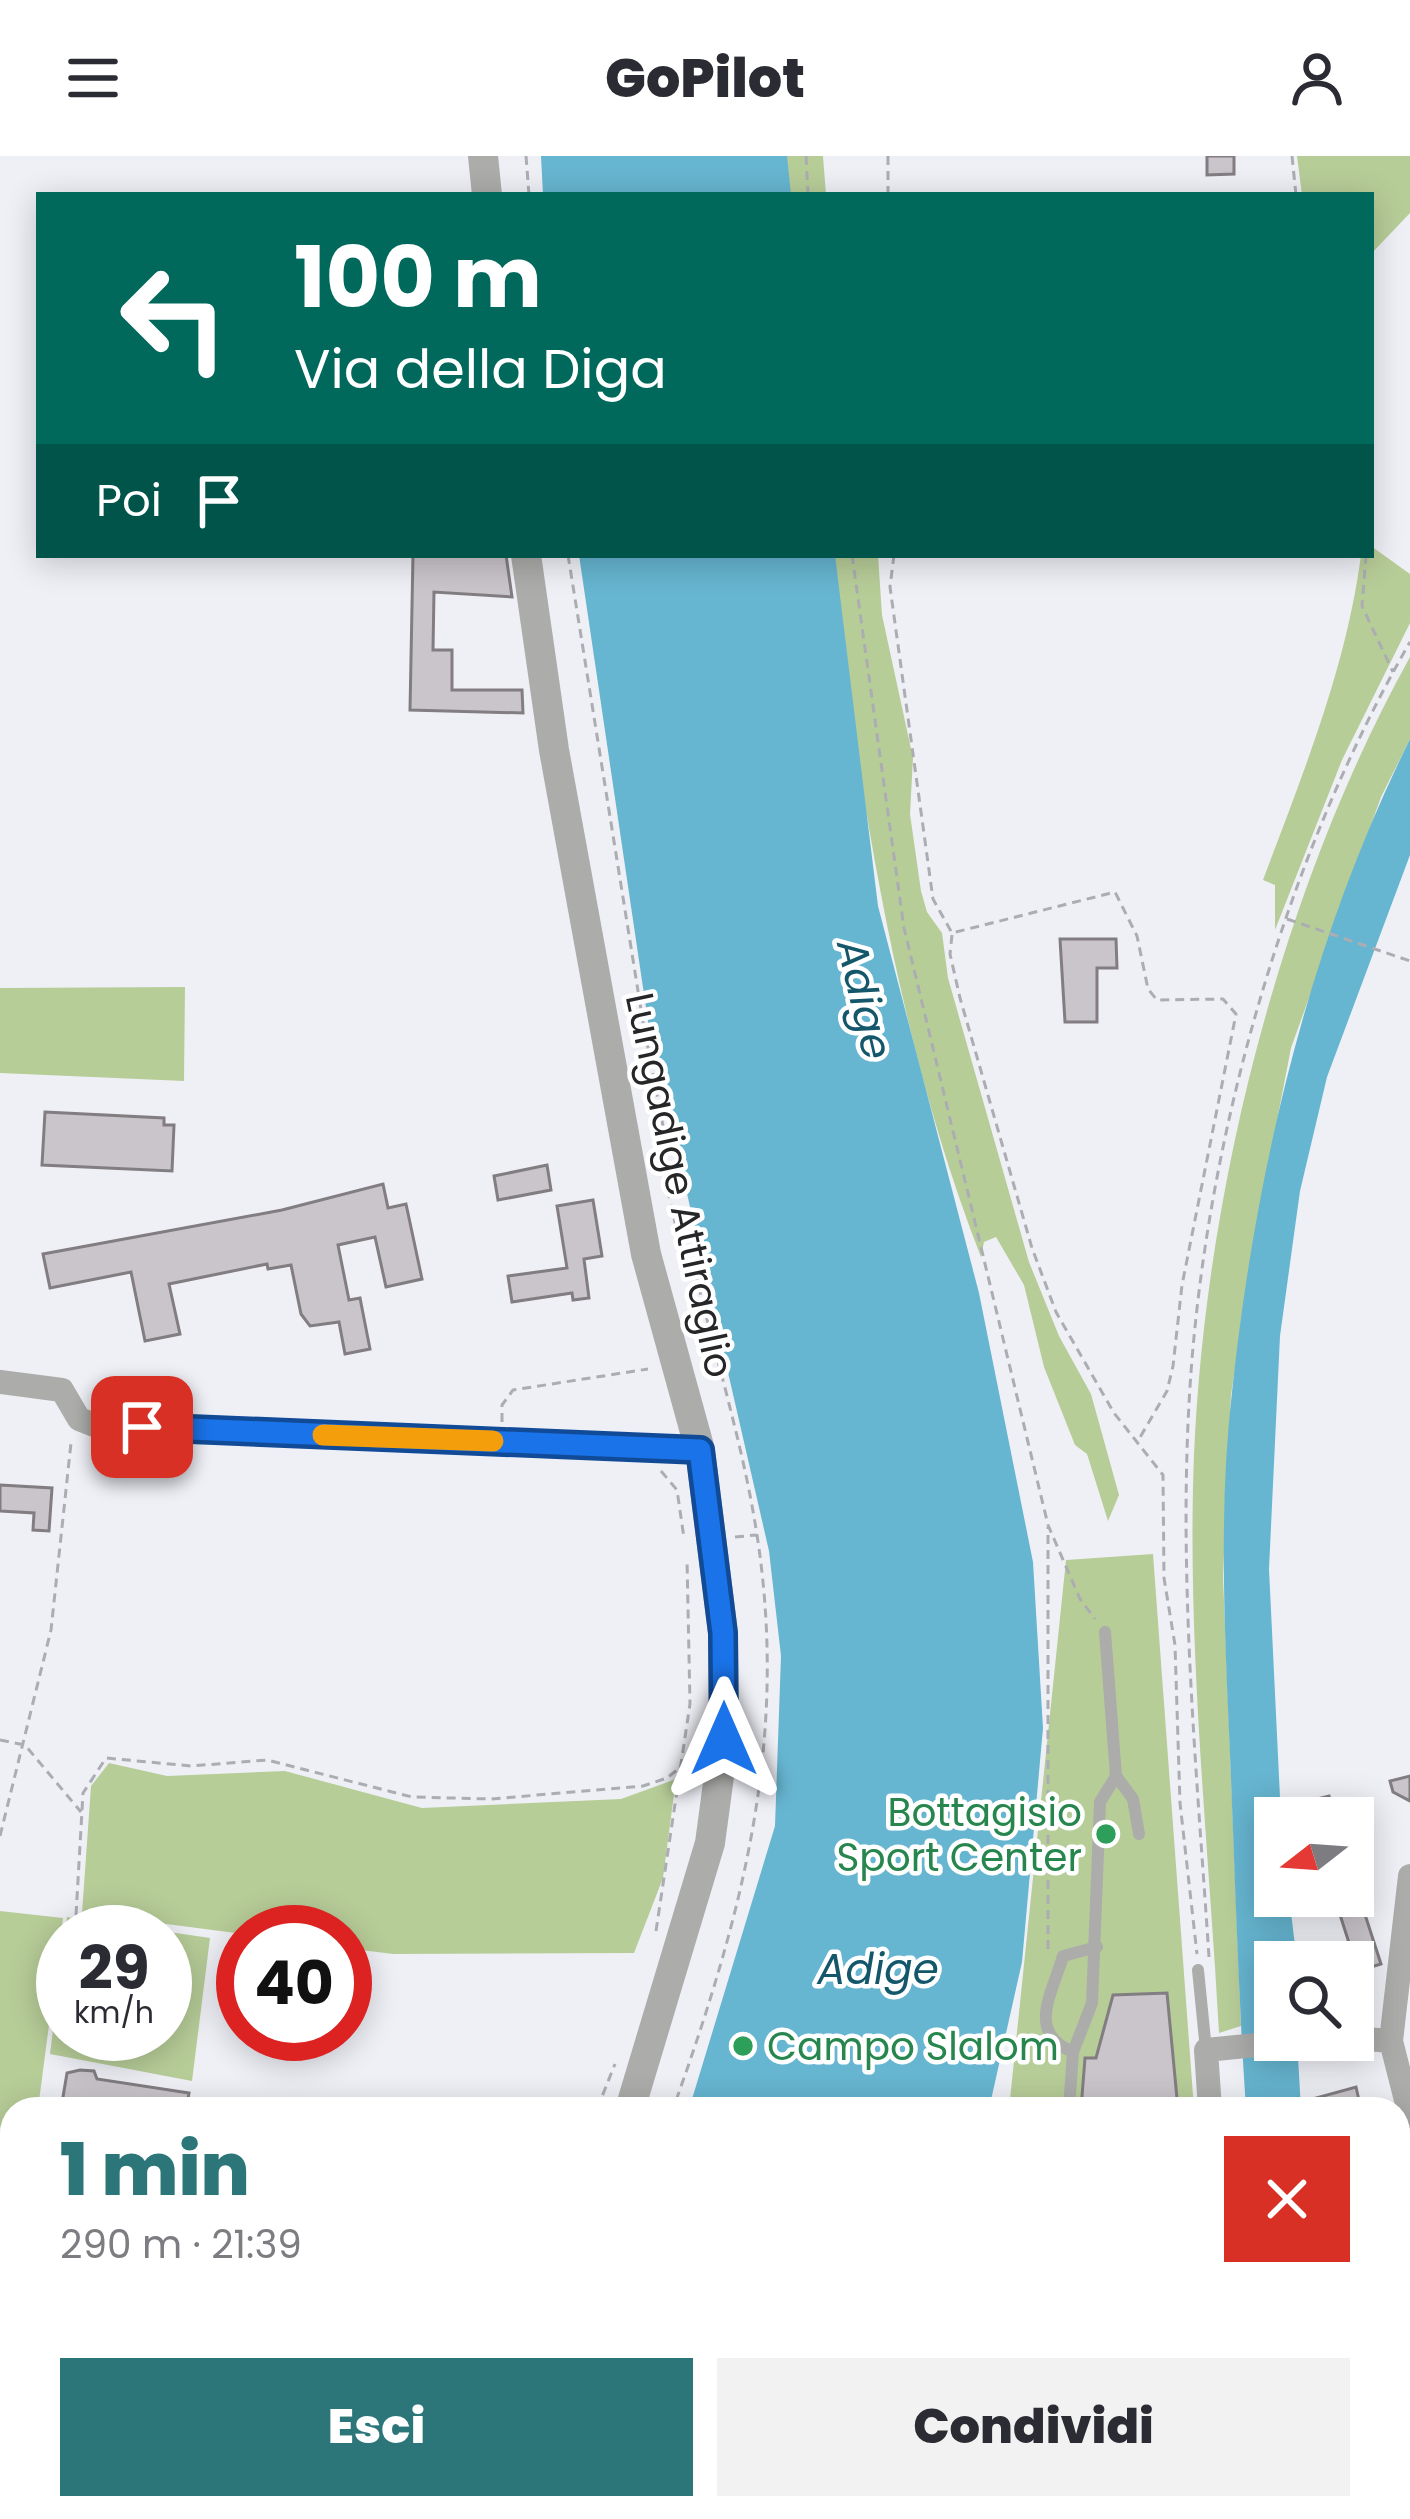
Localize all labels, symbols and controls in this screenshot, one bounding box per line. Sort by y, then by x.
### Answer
text: GoPilot [605,40,805,116]
icon: menu [60,45,126,111]
icon: person [1284,45,1350,111]
text: 100 m [294,219,542,336]
icon: left [96,240,252,396]
text: Via della Diga [294,331,667,407]
icon: arrive [186,468,252,534]
text: Poi [96,469,162,532]
water label: Adige [822,932,907,1065]
street label: Lungadige Attiraglio [612,988,747,1383]
pin [91,1376,193,1478]
icon: arrive [109,1394,175,1460]
position arrow [661,1676,787,1802]
place label: Bottagisio Sport Center [836,1785,1082,1885]
north arrow [1254,1797,1374,1917]
map controls [1254,1797,1374,2061]
marker: Bottagisio Sport Center [1093,1821,1119,1847]
speed limit sign: 40 [216,1905,372,2061]
text: 29 [78,1926,150,2010]
water label: Adige [816,1940,939,1999]
button: search [1254,1941,1374,2061]
text: km/h [74,1991,154,2034]
place label: Campo Slalom [767,2019,1059,2074]
marker: Campo Slalom [730,2033,756,2059]
text: 1 min [60,2119,250,2220]
button: close [1224,2136,1350,2262]
text: 290 m · 21:39 [60,2217,302,2272]
button: Esci [60,2358,693,2496]
button: Condividi [717,2358,1350,2496]

